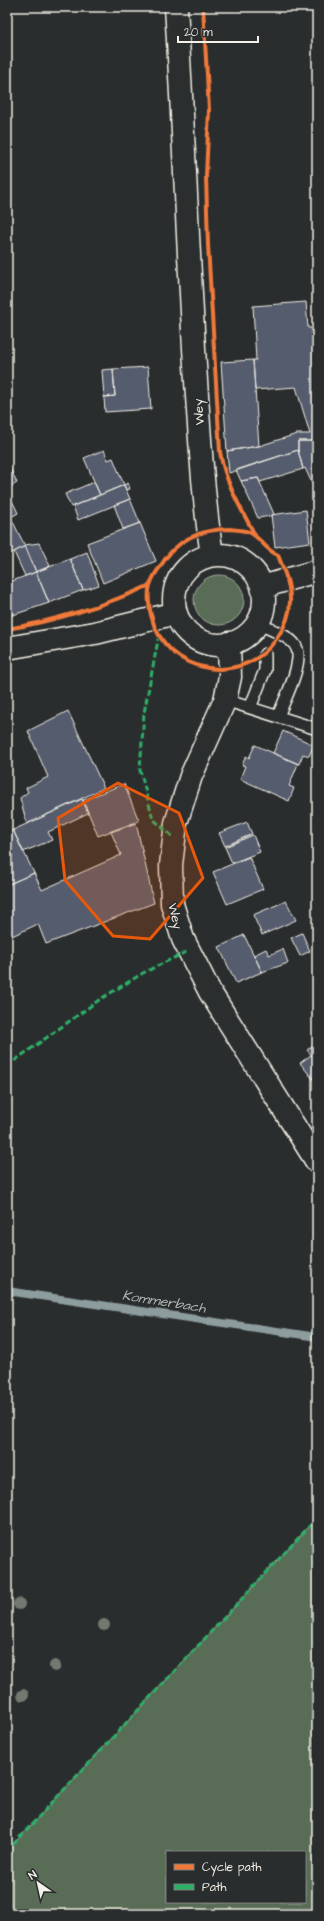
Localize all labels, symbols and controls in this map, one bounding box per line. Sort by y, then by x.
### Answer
scale bar [178,18,258,44]
text: 20 m [184,24,213,41]
street label: Wey [189,398,210,426]
street label: Wey [162,901,187,931]
water label: Kommerbach [121,1286,208,1319]
legend [166,1851,306,1903]
text: Cycle path [202,1859,261,1877]
north arrow [18,1863,58,1903]
text: N [26,1867,40,1883]
text: Path [202,1879,227,1896]

